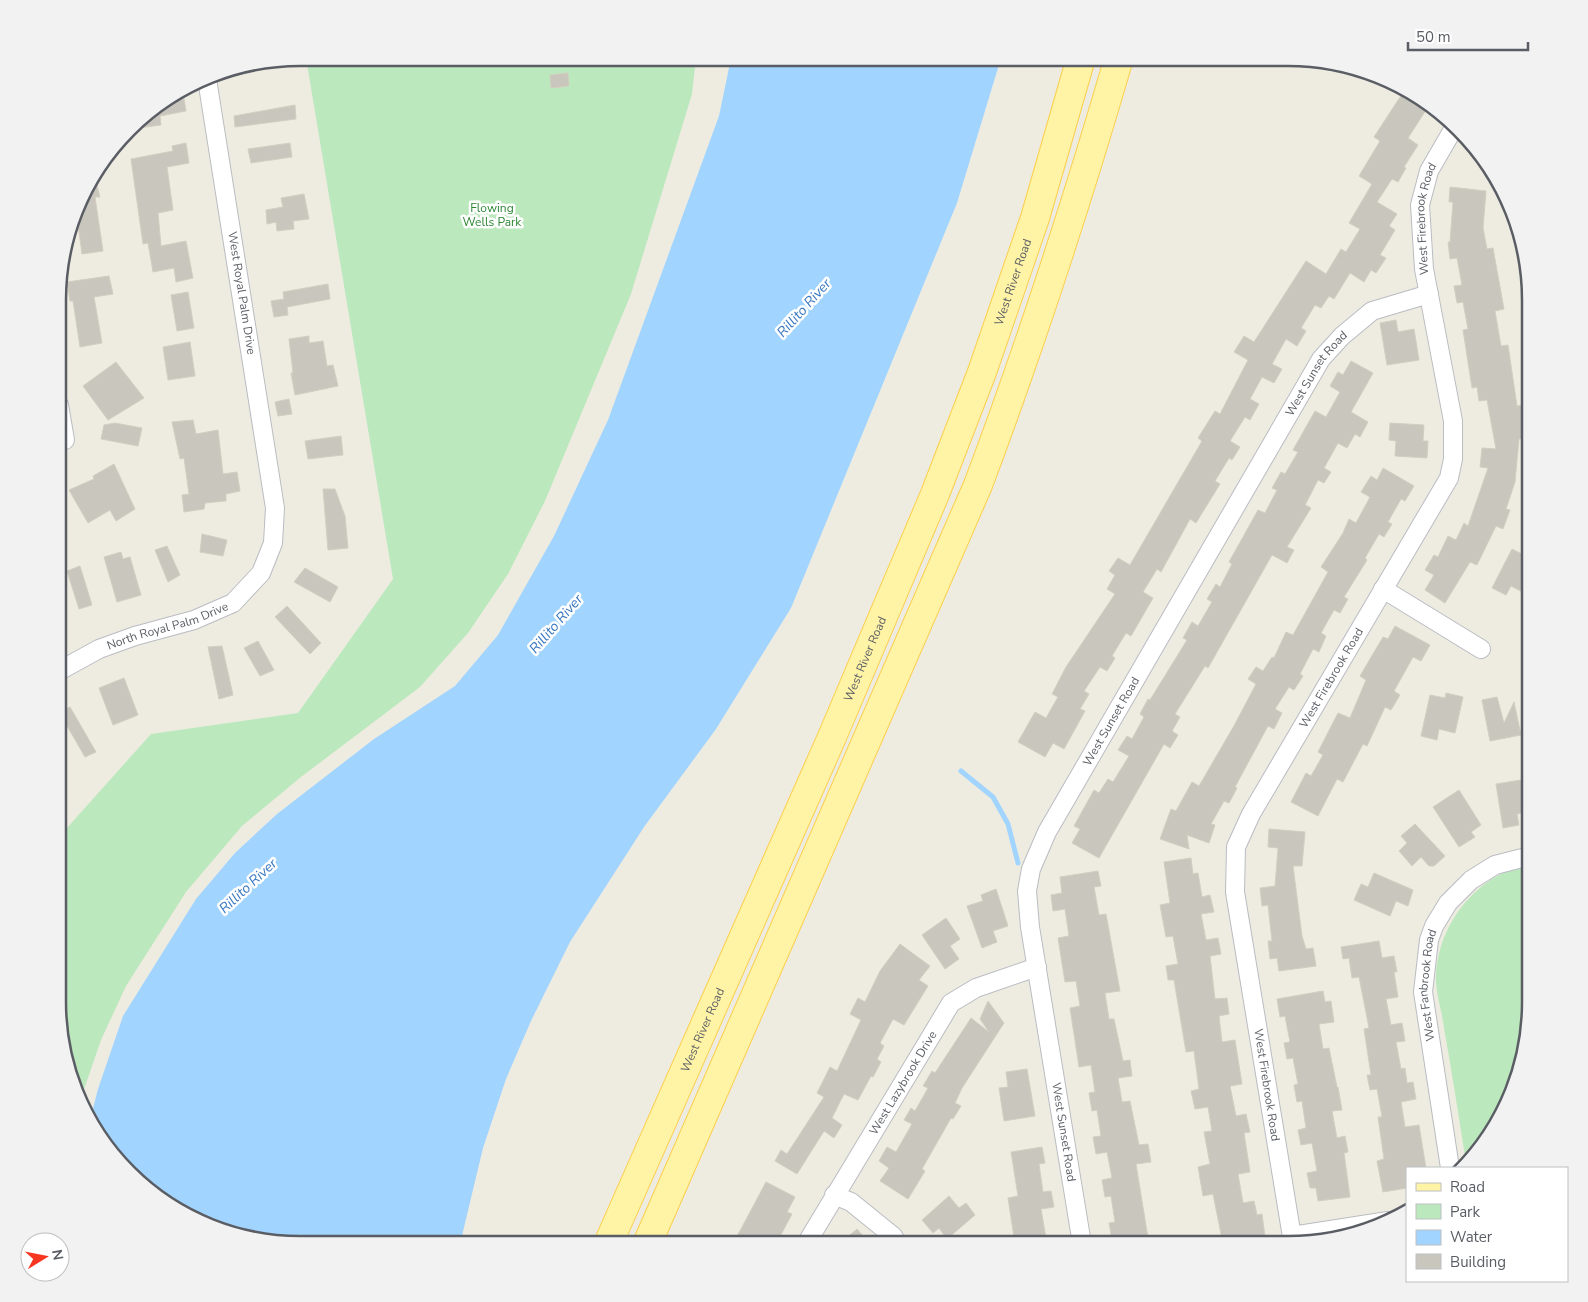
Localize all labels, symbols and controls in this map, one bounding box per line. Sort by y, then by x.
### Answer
scale bar [1408,20,1528,52]
text: 50 m [1416,27,1451,47]
street label: West Firebrook Road [1412,160,1440,275]
park label: Flowing Wells Park [463,200,522,230]
street label: West Royal Palm Drive [224,230,260,356]
street label: West River Road [991,237,1035,328]
water label: Rillito River [773,274,836,341]
street label: West Sunset Road [1282,327,1350,419]
water label: Rillito River [525,590,588,658]
street label: North Royal Palm Drive [105,598,231,654]
street label: West River Road [840,614,890,704]
street label: West Firebrook Road [1295,625,1367,731]
street label: West Sunset Road [1079,674,1143,769]
water label: Rillito River [215,854,282,918]
street label: West Fanbrook Road [1415,927,1440,1042]
street label: West River Road [677,985,728,1075]
street label: West Lazybrook Drive [865,1028,940,1138]
street label: West Firebrook Road [1250,1028,1284,1142]
street label: West Sunset Road [1048,1081,1080,1183]
legend [1406,1167,1568,1282]
text: Road [1450,1177,1485,1197]
text: Park [1450,1202,1480,1222]
text: Water [1450,1227,1493,1247]
north arrow [20,1232,70,1282]
text: N [47,1248,68,1262]
text: Building [1450,1252,1506,1272]

